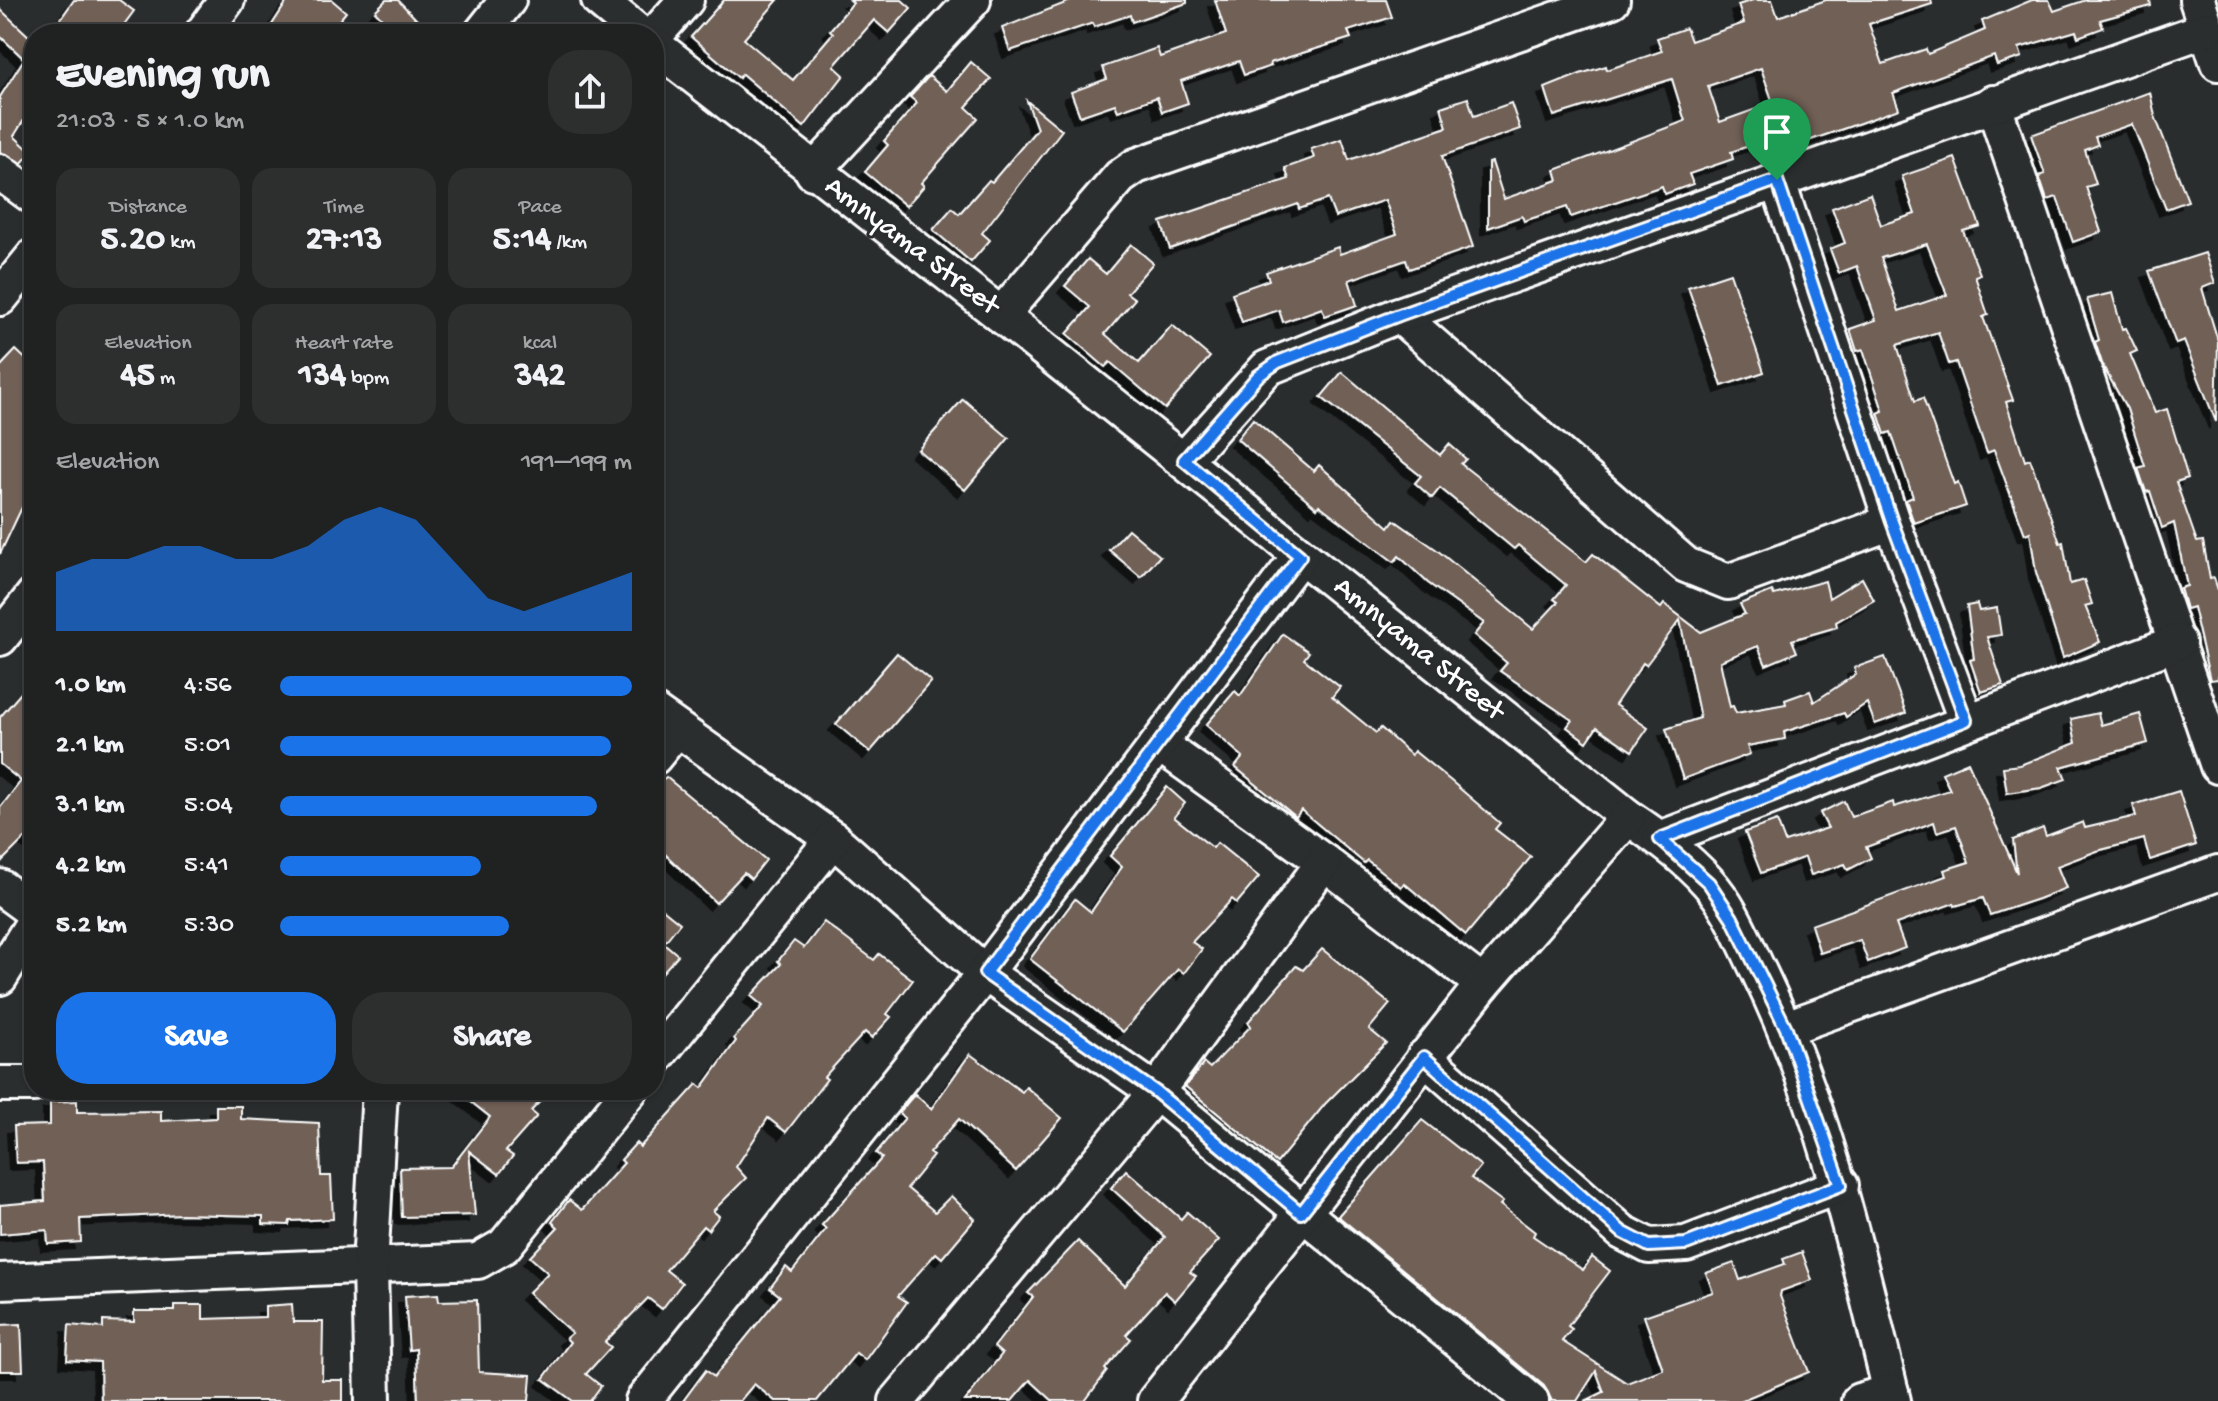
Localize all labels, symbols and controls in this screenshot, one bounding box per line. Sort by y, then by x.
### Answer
button: share [548,50,632,134]
text: Evening run [56,51,269,103]
pin [1743,98,1811,180]
text: 21:03 · 5 × 1.0 km [56,107,244,138]
icon: arrive [1755,110,1799,154]
street label: Amnyama Street [817,170,1007,326]
text: Distance [109,195,187,221]
text: Time [324,195,364,221]
text: Pace [518,195,562,221]
text: 5.20 [100,221,165,261]
text: 27:13 [306,221,382,261]
text: 5:14 [493,221,551,261]
text: km [165,230,196,256]
text: /km [551,230,587,256]
text: Elevation [104,331,192,357]
text: Heart rate [295,331,393,357]
text: kcal [523,331,557,357]
text: 45 [121,357,155,397]
text: 134 [299,357,346,397]
text: 342 [515,357,565,397]
text: m [155,366,175,392]
text: bpm [346,366,389,392]
text: Elevation [56,448,159,479]
text: 191–199 m [521,448,632,479]
street label: Amnyama Street [1325,570,1513,731]
text: 1.0 km [56,671,126,702]
text: 4:56 [184,671,231,702]
text: 2.1 km [56,731,124,762]
text: 5:01 [184,731,231,762]
text: 3.1 km [56,791,124,822]
text: 5:04 [184,791,233,822]
text: 4.2 km [56,851,125,882]
text: 5:41 [184,851,229,882]
text: 5.2 km [56,911,127,942]
text: 5:30 [184,911,234,942]
button: Save [56,992,336,1084]
button: Share [352,992,632,1084]

